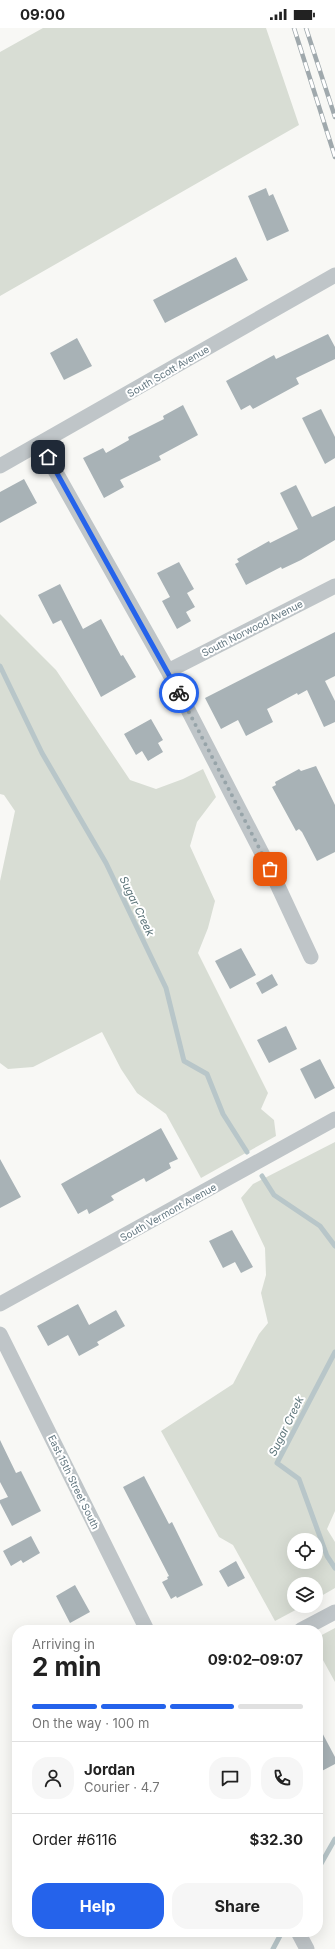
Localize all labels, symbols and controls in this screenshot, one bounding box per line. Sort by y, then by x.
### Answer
text: 09:00 [20,5,65,24]
street label: South Scott Avenue [125,343,211,399]
pin [31,440,65,474]
icon: home [37,446,59,468]
street label: South Norwood Avenue [199,597,305,659]
courier [159,673,199,713]
icon: bike [168,682,190,704]
pin [253,852,287,886]
icon: bag [259,858,281,880]
water label: Sugar Creek [116,874,158,939]
street label: South Vermont Avenue [118,1180,218,1244]
water label: Sugar Creek [265,1393,307,1458]
street label: East 15th Street South [46,1433,102,1531]
map controls [287,1533,323,1613]
button: locate [287,1533,323,1569]
button: layers [287,1577,323,1613]
text: Arriving in [32,1636,95,1652]
text: 09:02–09:07 [208,1650,303,1669]
text: 2 min [32,1651,102,1682]
text: On the way · 100 m [32,1715,149,1731]
button: person [32,1757,74,1799]
button: chat [209,1757,251,1799]
button: phone [261,1757,303,1799]
text: Jordan [84,1760,135,1779]
text: Courier · 4.7 [84,1779,160,1795]
text: Order #6116 [32,1830,117,1849]
text: $32.30 [250,1830,303,1849]
button: Help [32,1883,164,1929]
button: Share [172,1883,303,1929]

